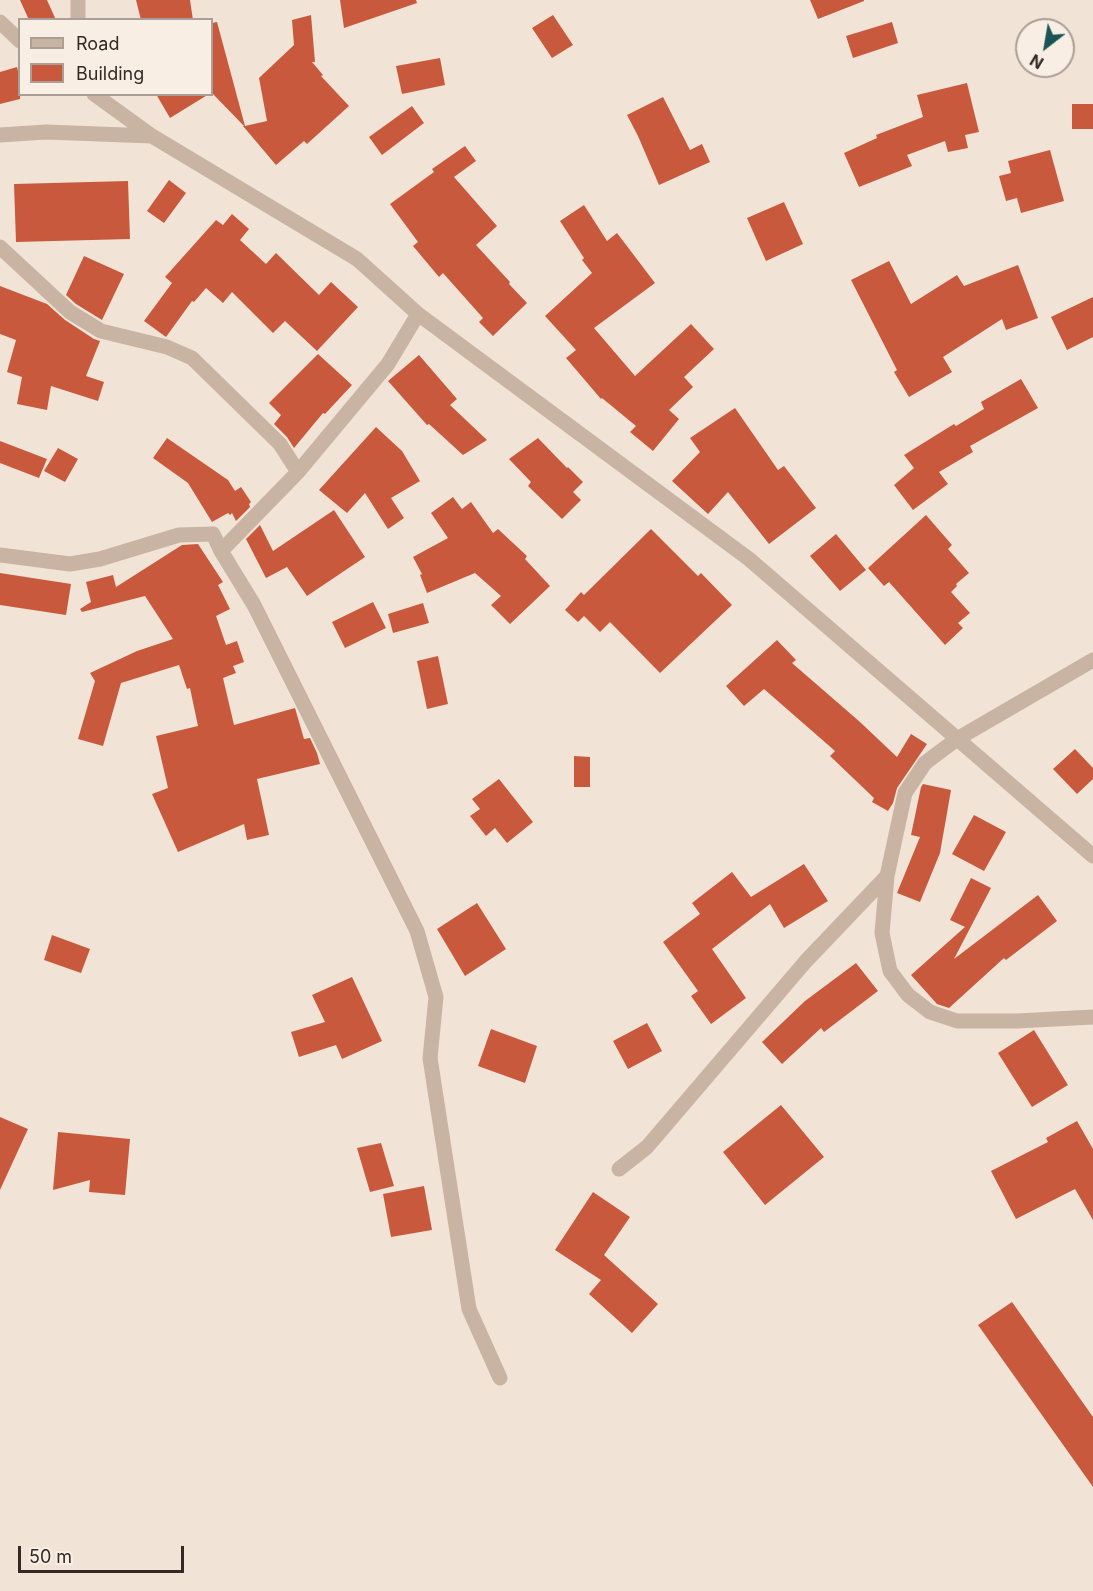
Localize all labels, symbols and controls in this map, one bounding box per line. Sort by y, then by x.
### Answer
legend [18,18,213,96]
north arrow [1015,18,1075,78]
text: Road [76,33,119,54]
text: N [1026,50,1047,73]
text: Building [76,63,144,84]
scale bar [21,1534,188,1572]
text: 50 m [29,1546,72,1567]

